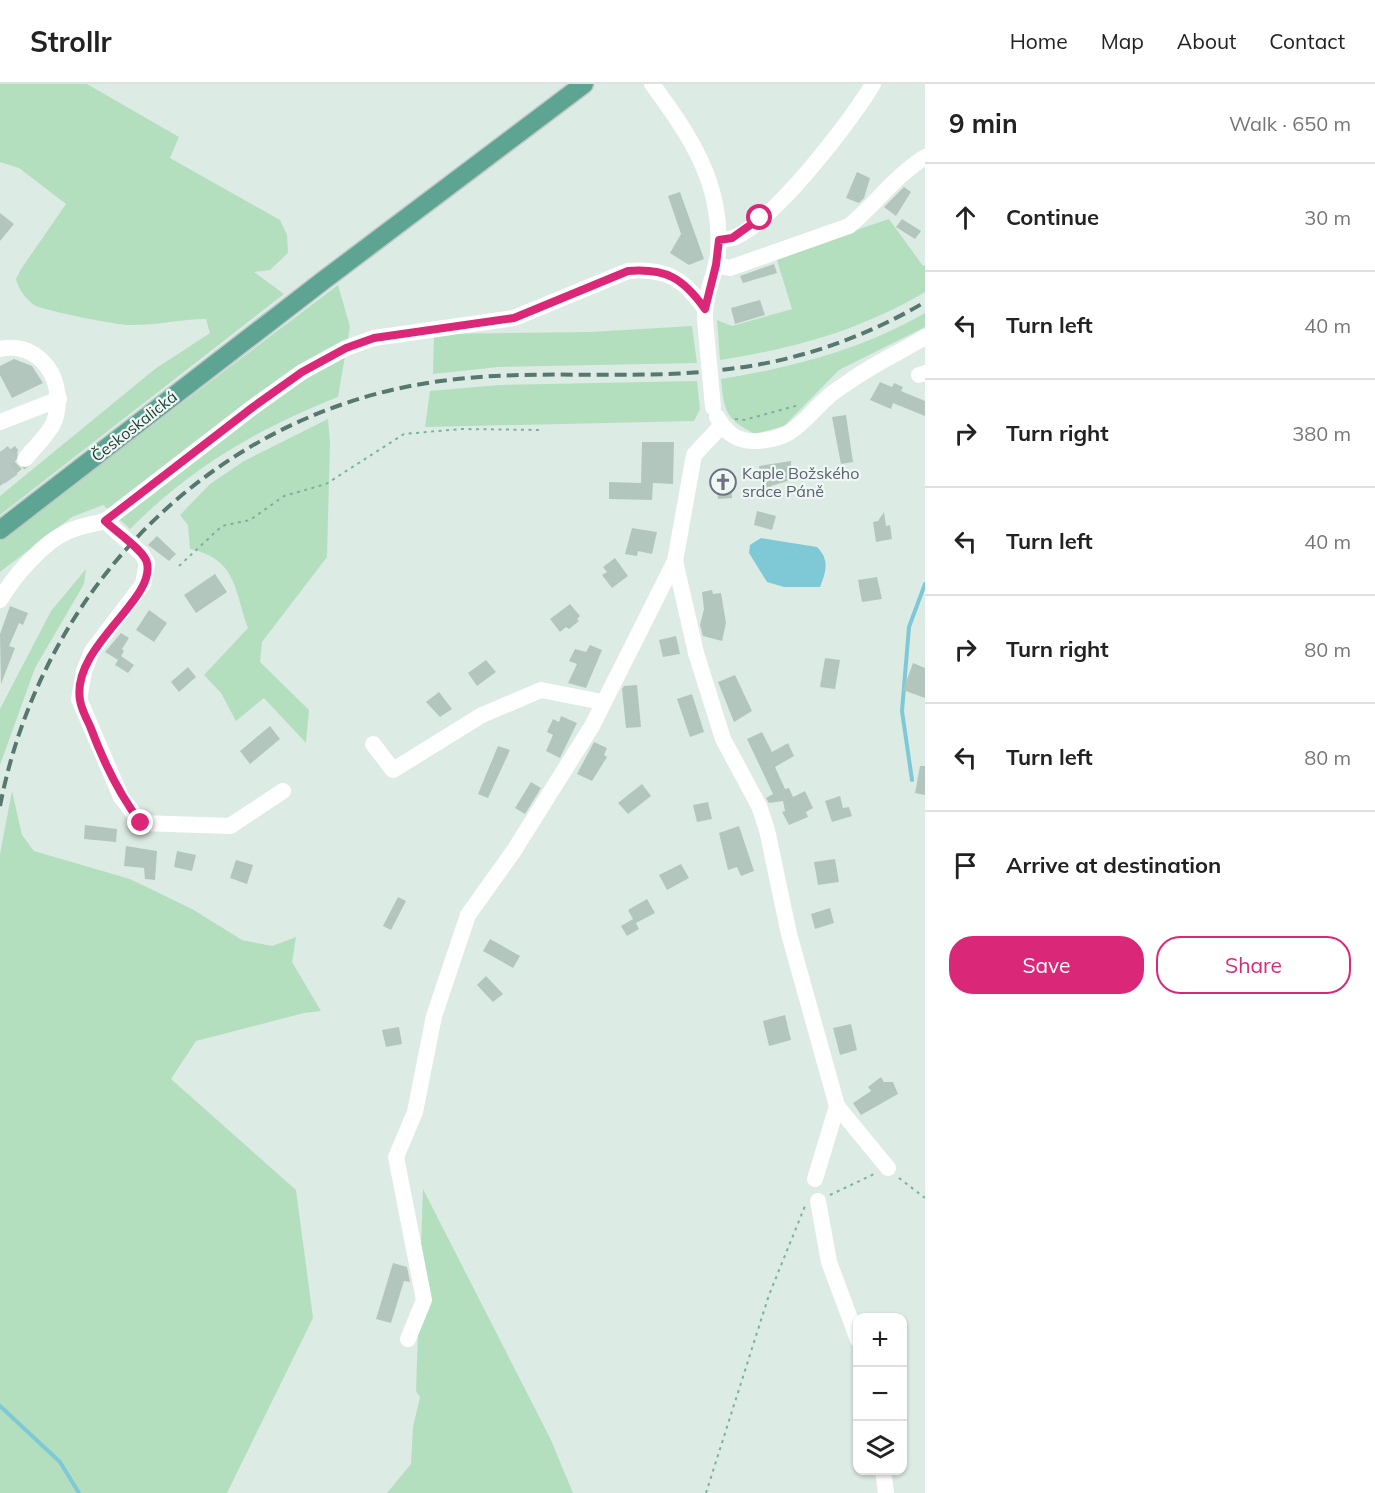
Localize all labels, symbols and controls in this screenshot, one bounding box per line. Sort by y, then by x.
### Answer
text: Strollr [30,24,112,59]
text: Home [1010,28,1068,54]
text: Map [1101,28,1144,54]
text: About [1177,28,1236,54]
text: Contact [1269,28,1345,54]
text: 9 min [949,107,1018,140]
text: Walk · 650 m [1229,111,1351,136]
icon: ahead [949,201,982,234]
text: Continue [1006,203,1099,231]
route start [746,204,772,230]
text: 30 m [1304,205,1351,230]
icon: left [949,309,982,342]
text: Turn left [1006,311,1093,339]
text: 40 m [1304,313,1351,338]
street label: Českoskalická [87,386,181,466]
icon: right [949,417,982,450]
text: Turn right [1006,419,1109,447]
text: 380 m [1292,421,1351,446]
place label: Kaple Božského srdce Páně [742,463,859,501]
church icon: Kaple Božského srdce Páně [708,467,738,497]
icon: left [949,525,982,558]
text: Turn left [1006,527,1093,555]
text: 40 m [1304,529,1351,554]
icon: right [949,633,982,666]
text: Turn right [1006,635,1109,663]
text: 80 m [1304,637,1351,662]
icon: left [949,741,982,774]
text: Turn left [1006,743,1093,771]
text: 80 m [1304,745,1351,770]
route end [127,809,153,835]
icon: arrive [949,849,982,882]
text: Arrive at destination [1006,851,1221,879]
button: Save [949,936,1144,994]
button: Share [1156,936,1351,994]
map controls [853,1313,907,1475]
button: + [853,1313,907,1367]
button: − [853,1367,907,1421]
button: layers [853,1421,907,1475]

